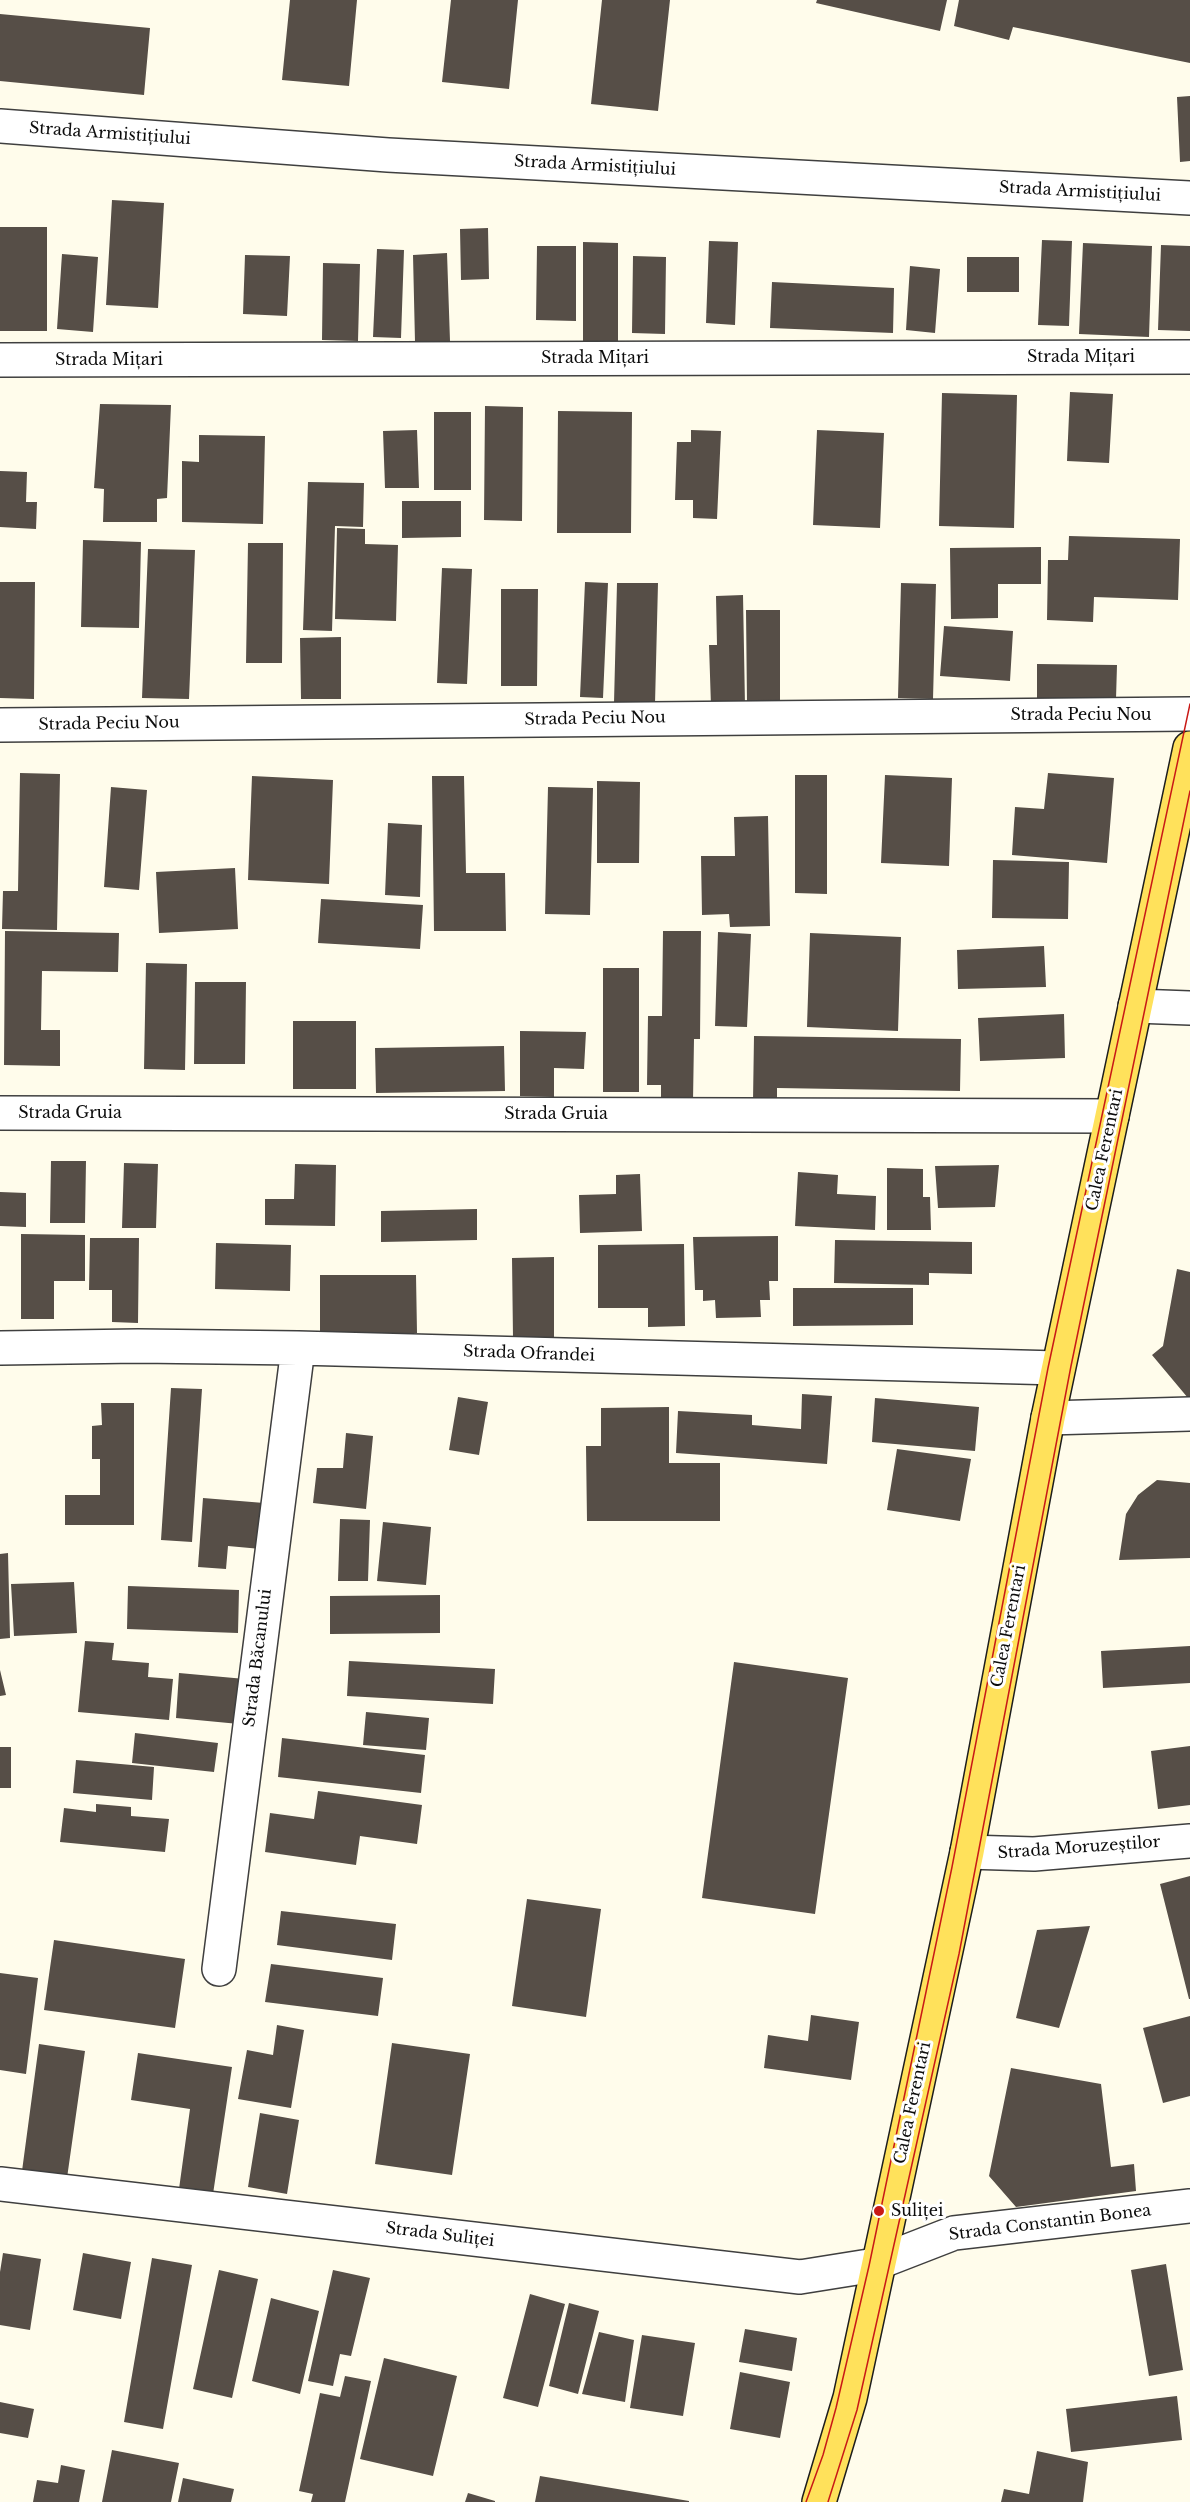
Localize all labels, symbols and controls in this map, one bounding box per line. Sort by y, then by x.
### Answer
street label: Strada Armistițiului [29,119,191,149]
street label: Strada Armistițiului [514,152,676,180]
street label: Strada Armistițiului [999,178,1161,206]
street label: Strada Mițari [1027,347,1135,367]
street label: Strada Mițari [541,348,649,368]
street label: Strada Mițari [55,350,163,370]
street label: Strada Peciu Nou [1010,705,1152,725]
street label: Strada Peciu Nou [524,708,666,730]
street label: Strada Peciu Nou [38,713,180,735]
street label: Calea Ferentari [1083,1087,1127,1213]
street label: Strada Gruia [18,1103,122,1123]
street label: Strada Gruia [504,1104,608,1124]
street label: Strada Ofrandei [463,1342,595,1366]
street label: Calea Ferentari [988,1563,1030,1689]
street label: Strada Băcanului [240,1588,276,1728]
street label: Strada Moruzeștilor [997,1833,1161,1863]
street label: Calea Ferentari [891,2040,935,2166]
place label: Suliței [891,2201,943,2221]
street label: Strada Constantin Bonea [948,2201,1152,2245]
marker: Suliței [872,2204,886,2218]
street label: Strada Suliței [385,2219,495,2251]

